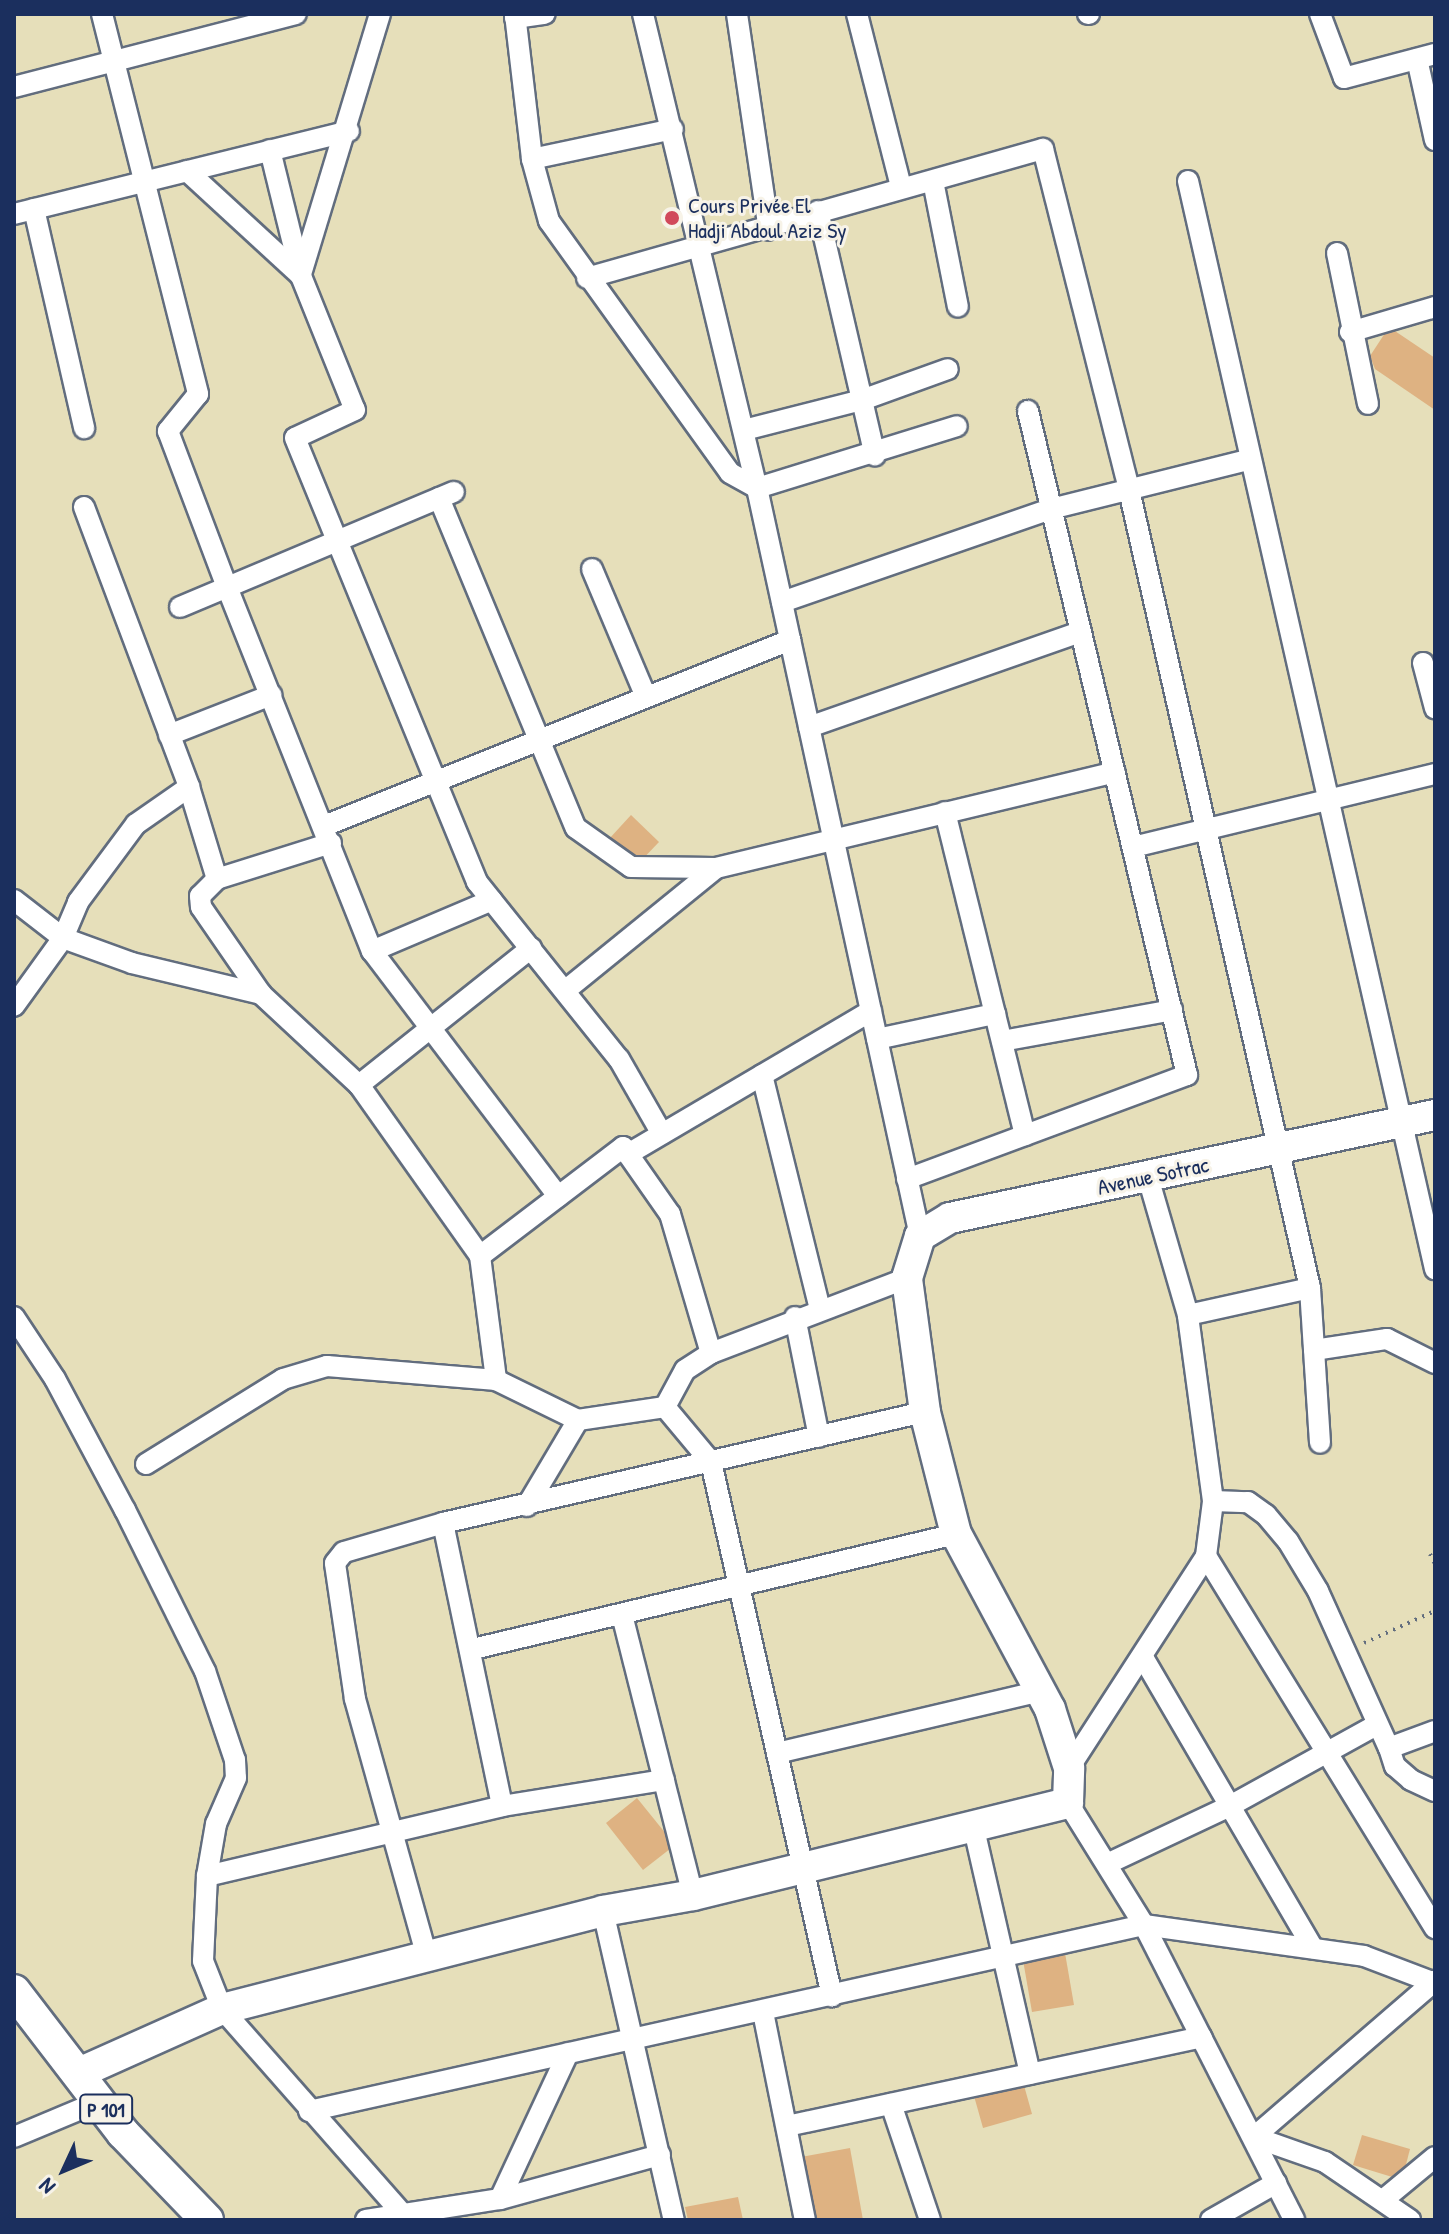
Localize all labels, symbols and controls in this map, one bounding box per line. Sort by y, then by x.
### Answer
place label: Cours Privée El Hadji Abdoul Aziz Sy [688,192,847,244]
marker: Cours Privée El Hadji Abdoul Aziz Sy [663,209,681,227]
street label: Avenue Sotrac [1095,1151,1211,1201]
road number: P 101 [78,2093,134,2125]
north arrow [24,2130,104,2210]
text: N [32,2172,62,2201]

